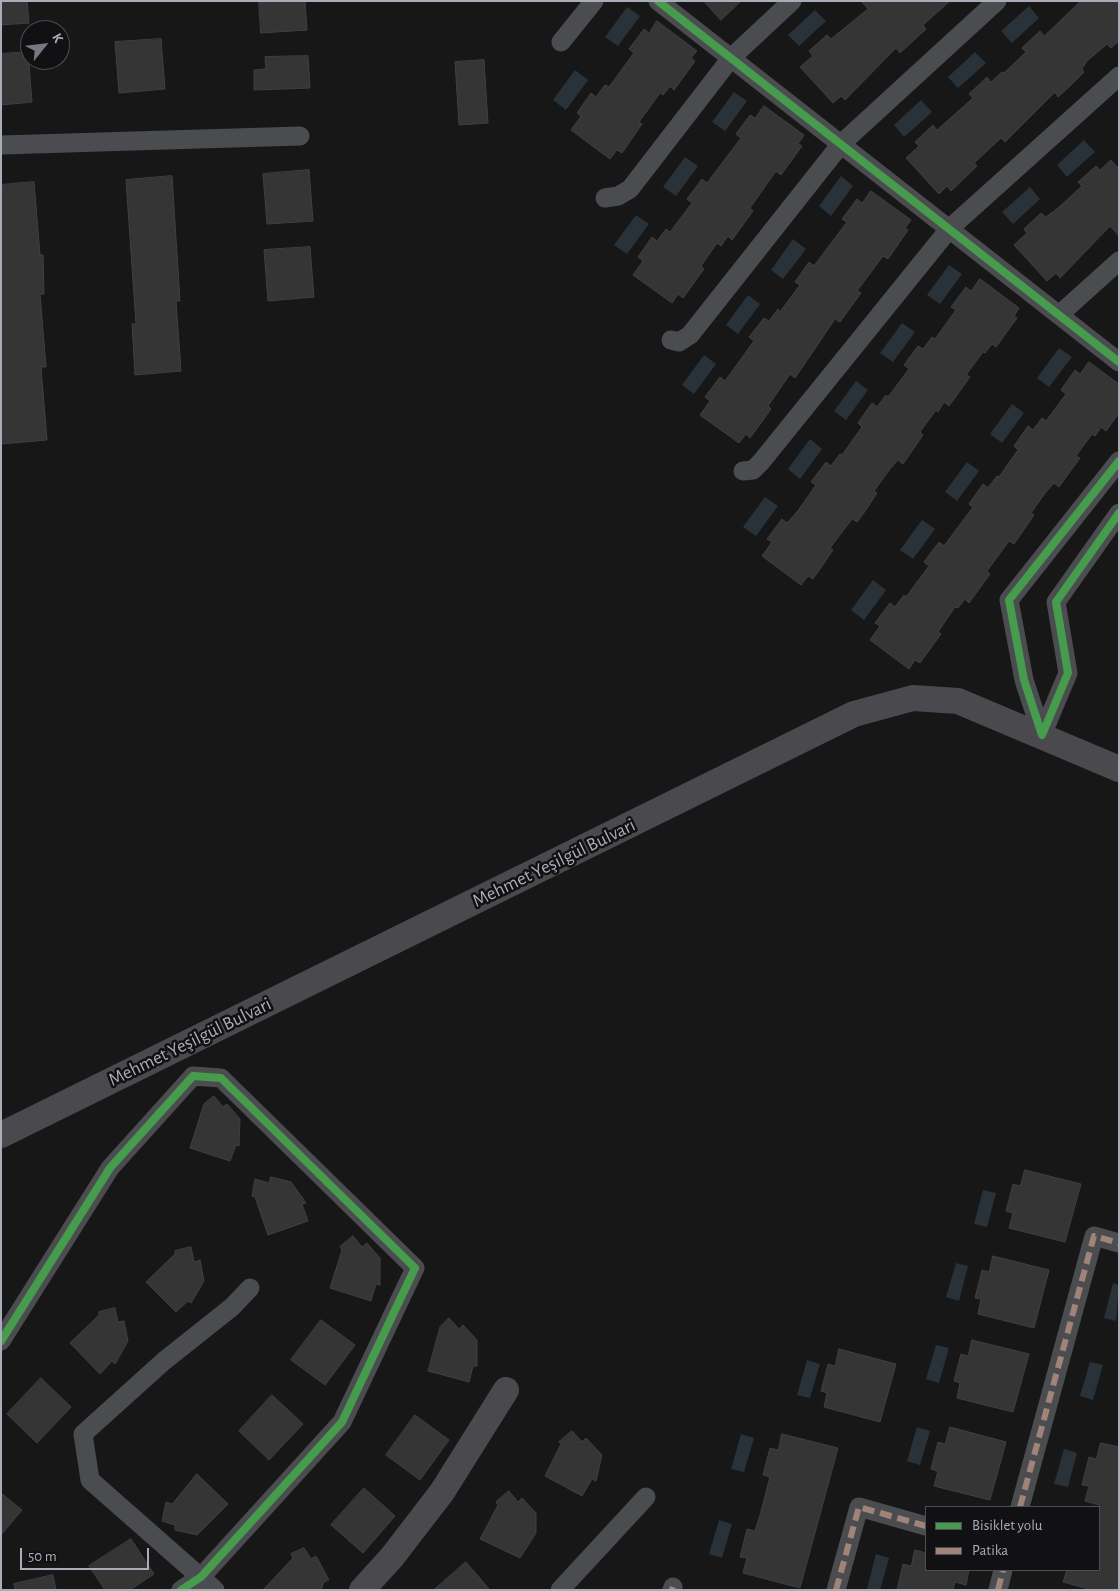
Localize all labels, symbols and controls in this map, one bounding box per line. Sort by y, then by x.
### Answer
north arrow [20,20,70,70]
text: K [49,31,65,45]
street label: Mehmet Yeşilgül Bulvari [469,814,639,912]
street label: Mehmet Yeşilgül Bulvari [105,993,275,1091]
legend [925,1506,1100,1571]
text: Bisiklet yolu [972,1518,1043,1533]
scale bar [22,1538,151,1570]
text: Patika [972,1543,1008,1558]
text: 50 m [28,1549,57,1564]

